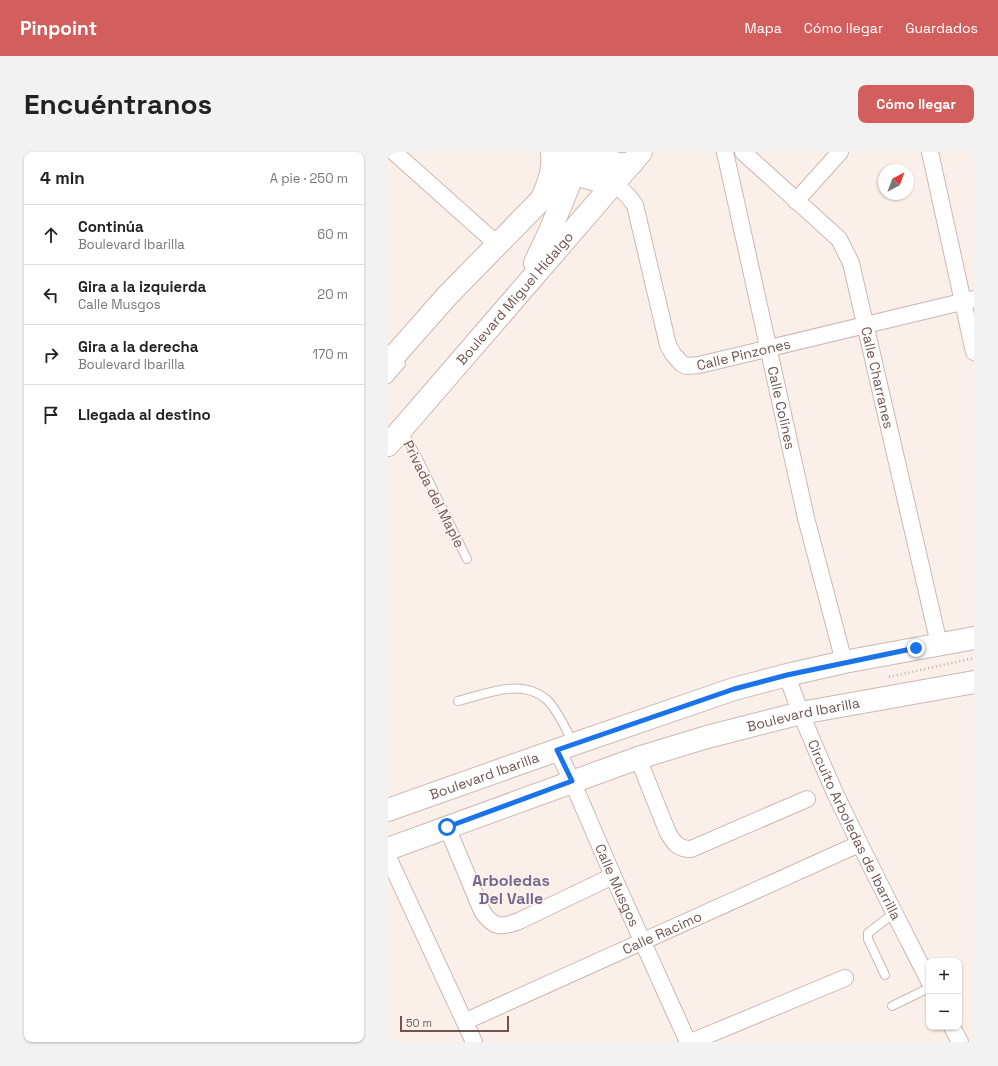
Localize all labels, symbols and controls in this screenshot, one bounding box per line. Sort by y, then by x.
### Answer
text: Pinpoint [20,16,97,41]
text: Mapa [745,19,782,37]
text: Cómo llegar [804,19,883,37]
text: Guardados [905,19,978,37]
button: Cómo llegar [858,85,974,123]
text: Encuéntranos [24,86,212,122]
north arrow [878,164,914,200]
text: 4 min [40,167,85,189]
text: A pie · 250 m [270,170,348,187]
text: Continúa [78,217,144,236]
icon: ahead [40,224,62,246]
text: 60 m [317,226,348,243]
street label: Boulevard Miguel Hidalgo [452,228,577,369]
text: Boulevard Ibarilla [78,236,185,253]
text: Gira a la izquierda [78,277,206,296]
icon: left [40,284,62,306]
text: 20 m [317,286,348,303]
text: Calle Musgos [78,296,161,313]
street label: Calle Charranes [857,325,898,430]
street label: Calle Pinzones [695,334,792,374]
text: Gira a la derecha [78,337,198,356]
icon: right [40,344,62,366]
text: 170 m [312,346,348,363]
text: Boulevard Ibarilla [78,356,185,373]
street label: Calle Colines [764,365,800,451]
icon: arrive [40,404,62,426]
text: Llegada al destino [78,405,211,424]
street label: Privada del Maple [399,437,469,551]
route end [907,639,925,657]
street label: Boulevard Ibarilla [745,694,861,736]
street label: Circuito Arboledas de Ibarrilla [804,737,905,923]
street label: Boulevard Ibarilla [427,748,541,804]
route start [438,818,456,836]
street label: Calle Musgos [591,841,644,929]
district label: Arboledas Del Valle [472,870,550,909]
street label: Calle Racimo [620,907,705,958]
map controls [926,958,962,1030]
button: + [926,958,962,994]
button: − [926,994,962,1030]
scale bar [400,1014,509,1033]
text: 50 m [406,1016,432,1030]

